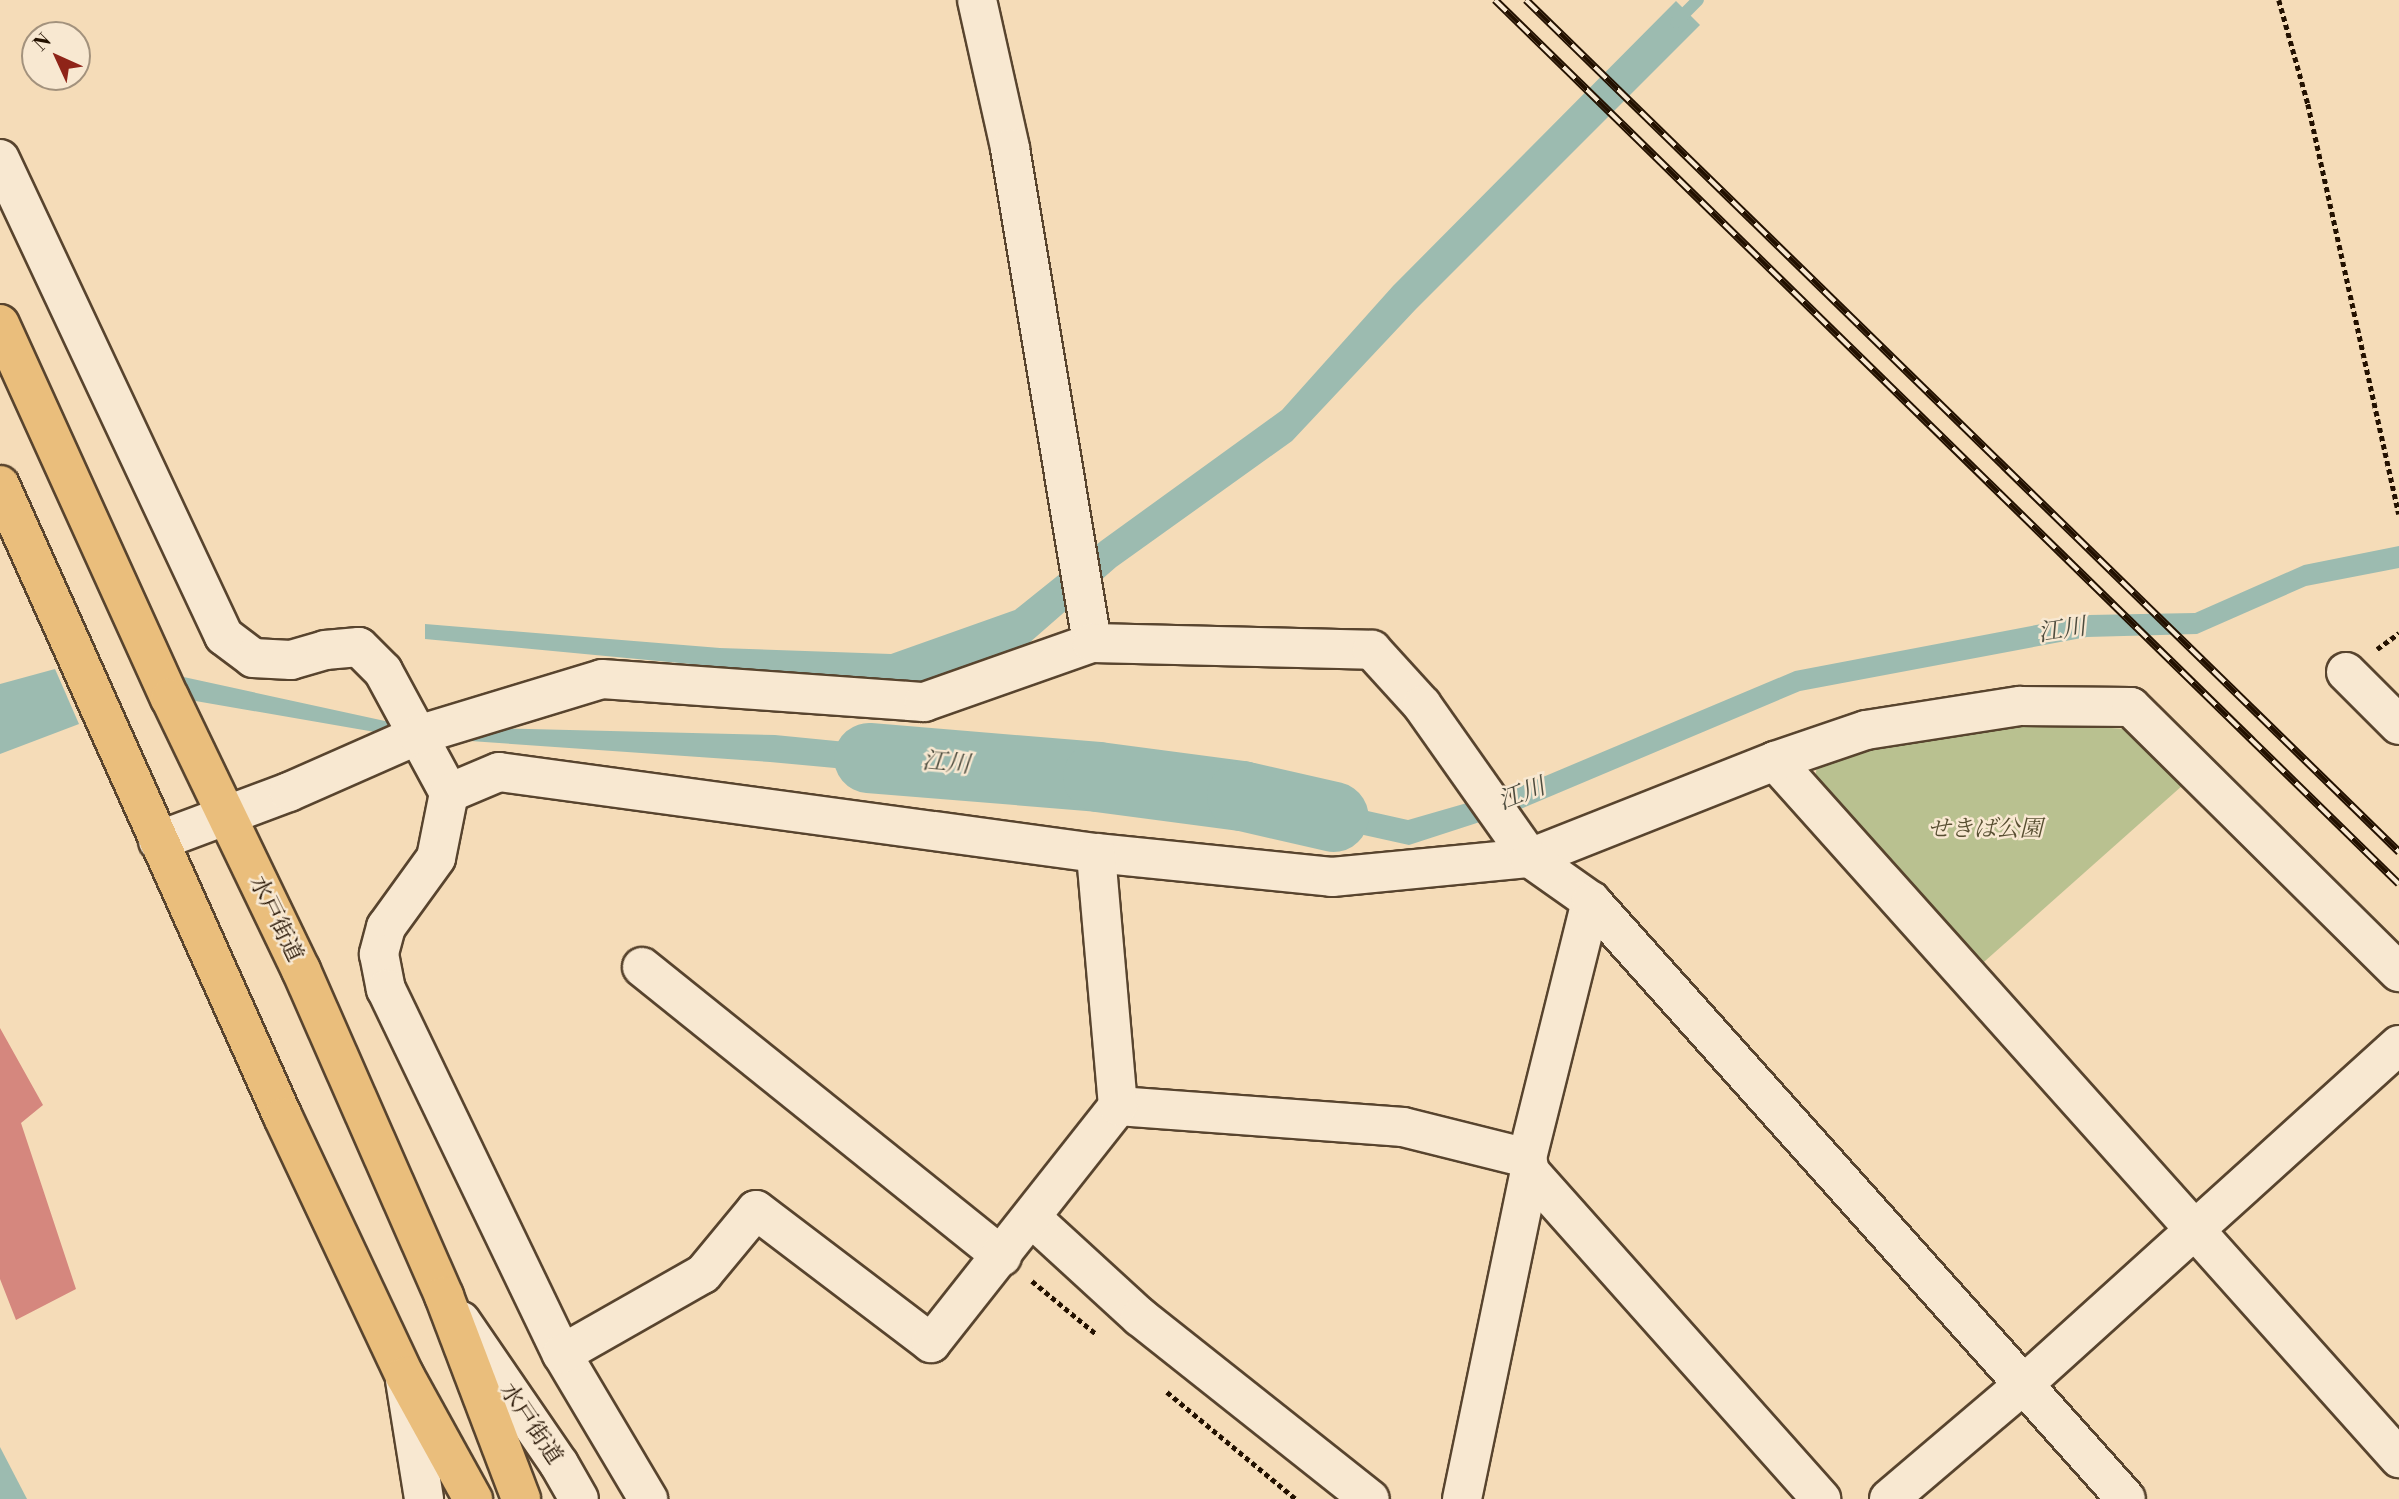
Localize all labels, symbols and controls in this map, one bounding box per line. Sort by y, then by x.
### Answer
north arrow [21,21,91,91]
text: N [29,29,56,56]
water label: 江川 [2036,613,2088,649]
water label: 江川 [921,748,971,780]
water label: 江川 [1494,773,1550,817]
park label: せきば公園 [1928,815,2042,843]
street label: 水戸街道 [243,872,309,966]
street label: 水戸街道 [494,1378,568,1470]

